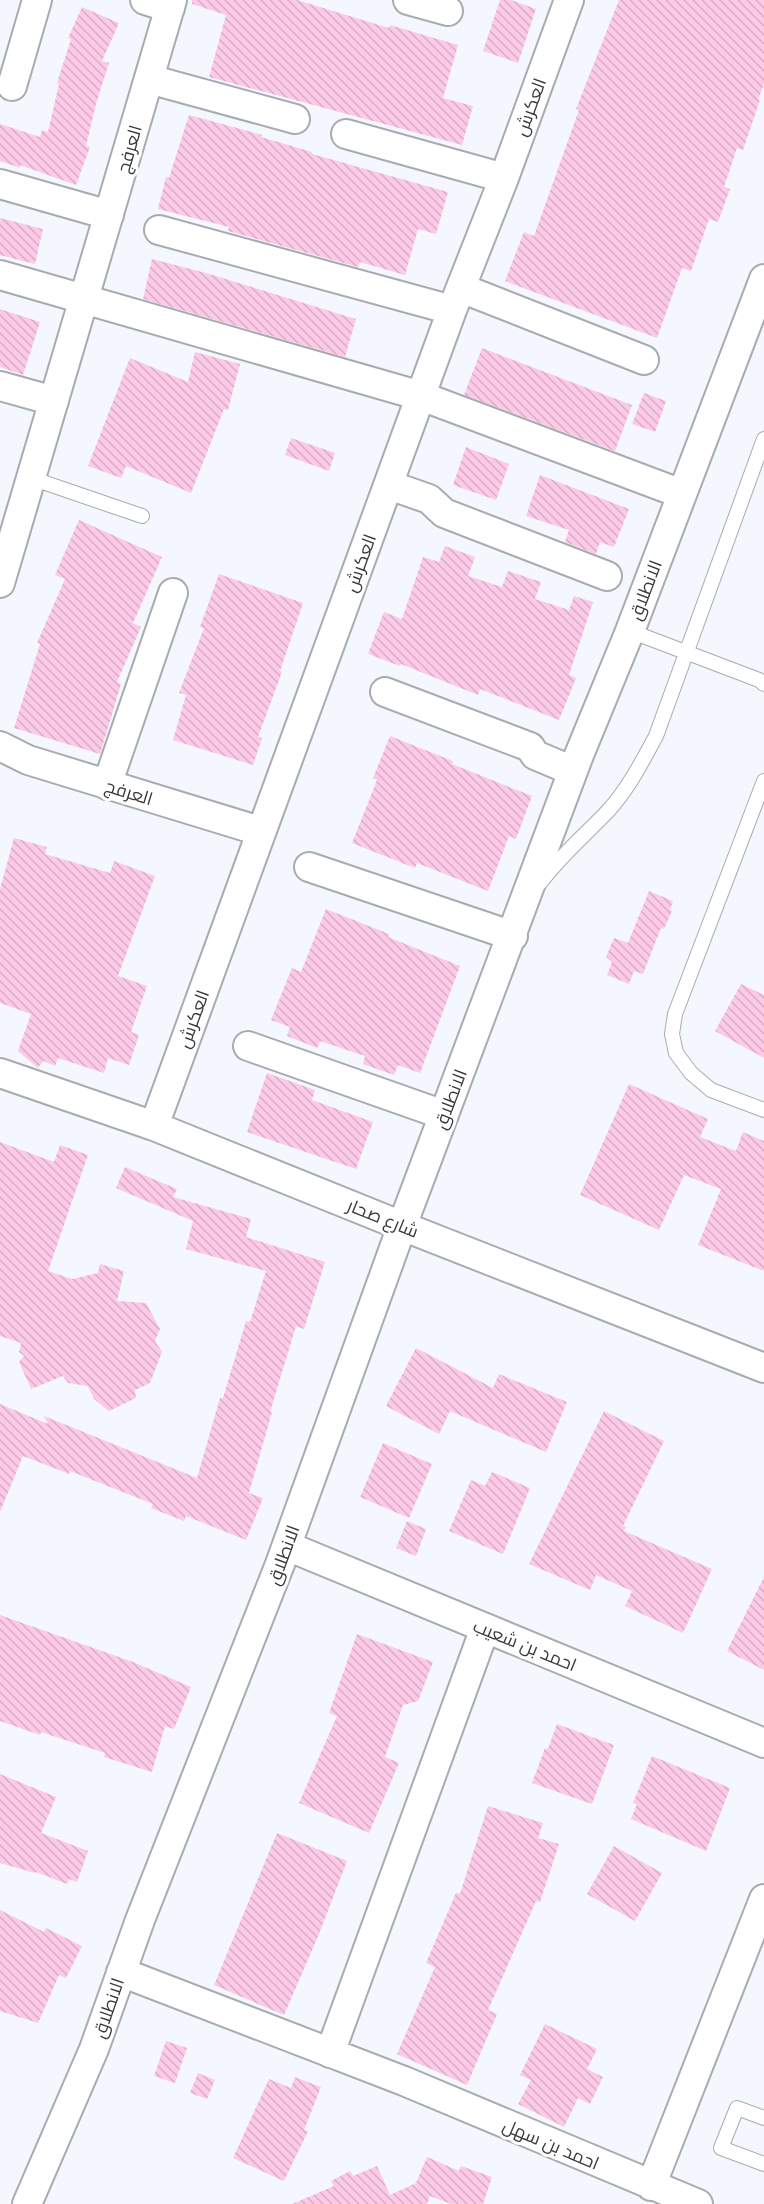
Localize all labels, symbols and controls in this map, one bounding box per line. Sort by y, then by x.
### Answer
street label: العكرش [510,75,551,139]
street label: العرفج [112,123,148,176]
street label: العكرش [340,531,381,595]
street label: الانطلاق [624,557,668,624]
street label: العرفج [102,775,155,811]
street label: العكرش [173,987,214,1051]
street label: الانطلاق [429,1066,473,1133]
street label: شارع صحار [343,1194,422,1244]
street label: الانطلاق [262,1522,305,1589]
street label: احمد بن شعيب [470,1615,580,1676]
street label: الانطلاق [88,1975,130,2042]
street label: احمد بن سهل [499,2114,602,2175]

